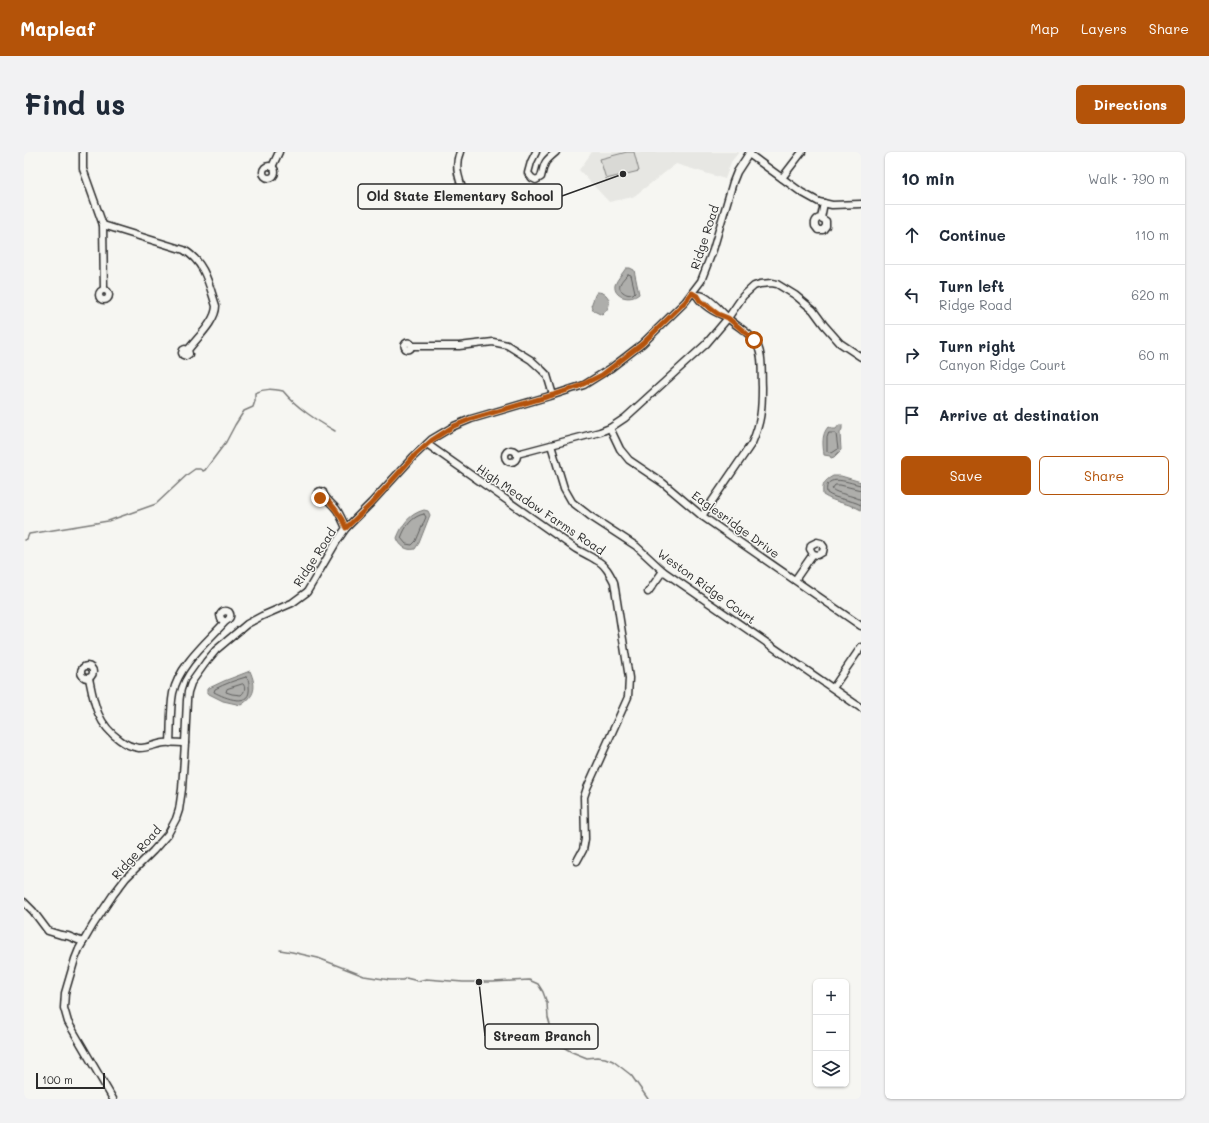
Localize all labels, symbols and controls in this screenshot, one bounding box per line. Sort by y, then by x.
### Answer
text: Mapleaf [20,16,95,41]
text: Map [1030,19,1059,38]
text: Layers [1081,19,1127,38]
text: Share [1149,19,1189,38]
button: Directions [1076,85,1185,124]
text: Find us [24,86,125,122]
text: 10 min [901,167,955,189]
text: Walk · 790 m [1088,170,1169,187]
callout: Old State Elementary School [358,184,562,209]
text: Old State Elementary School [366,187,554,205]
street label: Ridge Road [686,202,722,271]
icon: ahead [901,224,923,246]
text: Continue [939,225,1006,245]
text: 110 m [1135,226,1169,243]
text: Turn left [939,276,1004,296]
icon: left [901,284,923,306]
text: 620 m [1131,286,1169,303]
text: Ridge Road [939,296,1012,313]
route start [745,331,763,349]
text: Turn right [939,336,1016,356]
icon: right [901,344,923,366]
text: 60 m [1139,346,1169,363]
text: Canyon Ridge Court [939,356,1066,373]
icon: arrive [901,404,923,426]
text: Arrive at destination [939,405,1099,425]
button: Save [901,456,1031,495]
button: Share [1039,456,1169,495]
street label: High Meadow Farms Road [474,460,609,558]
street label: Eaglesridge Drive [689,487,783,561]
route end [311,489,329,507]
street label: Ridge Road [289,524,339,589]
street label: Weston Ridge Court [655,545,759,627]
street label: Ridge Road [108,821,165,882]
map controls [813,979,849,1087]
button: + [813,979,849,1015]
button: − [813,1015,849,1051]
callout: Stream Branch [485,1024,598,1049]
text: Stream Branch [493,1027,591,1044]
button: layers [813,1051,849,1087]
scale bar [36,1071,105,1090]
text: 100 m [42,1072,73,1087]

